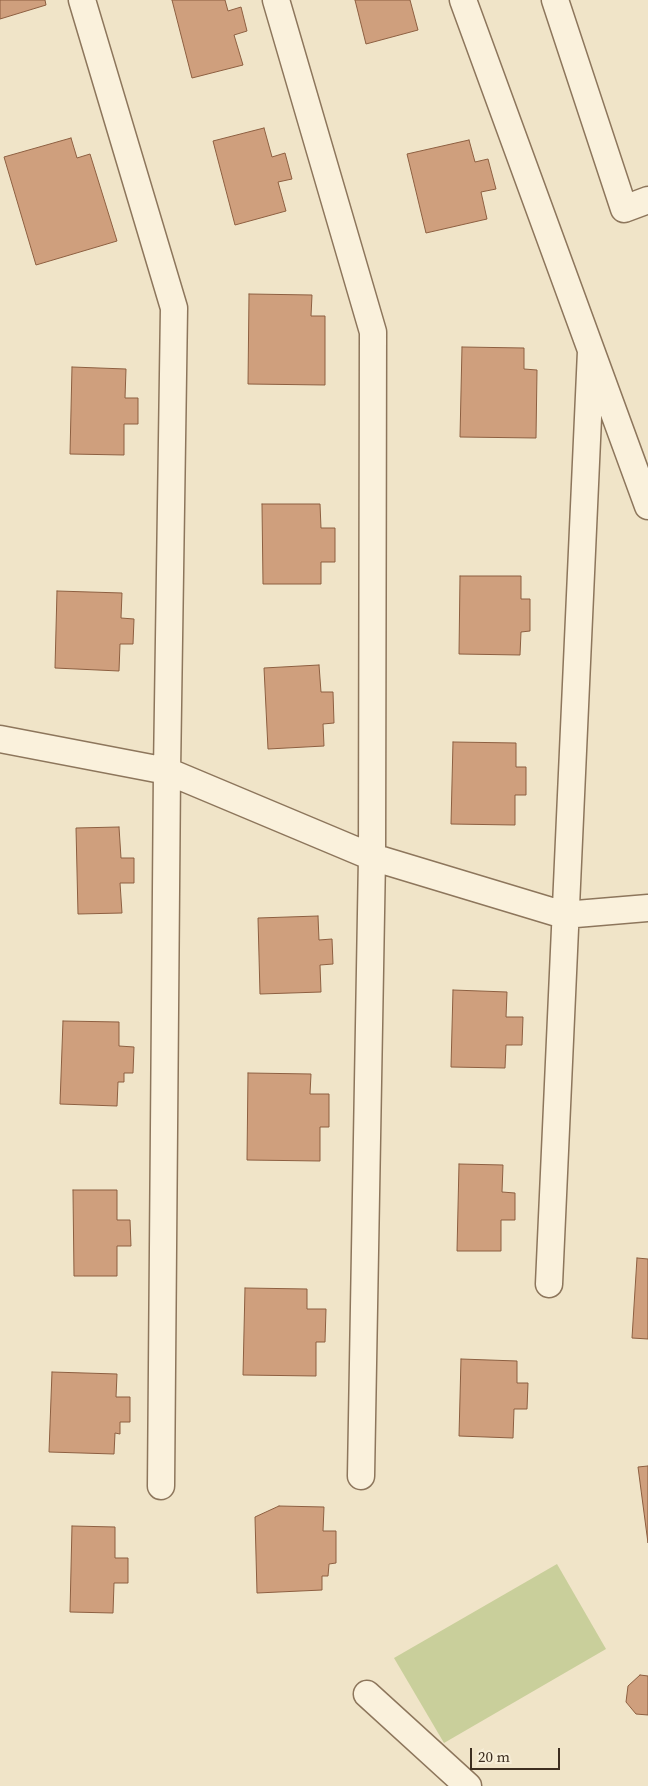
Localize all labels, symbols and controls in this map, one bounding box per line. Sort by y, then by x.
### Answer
scale bar [473,1738,563,1770]
text: 20 m [478,1746,510,1767]

